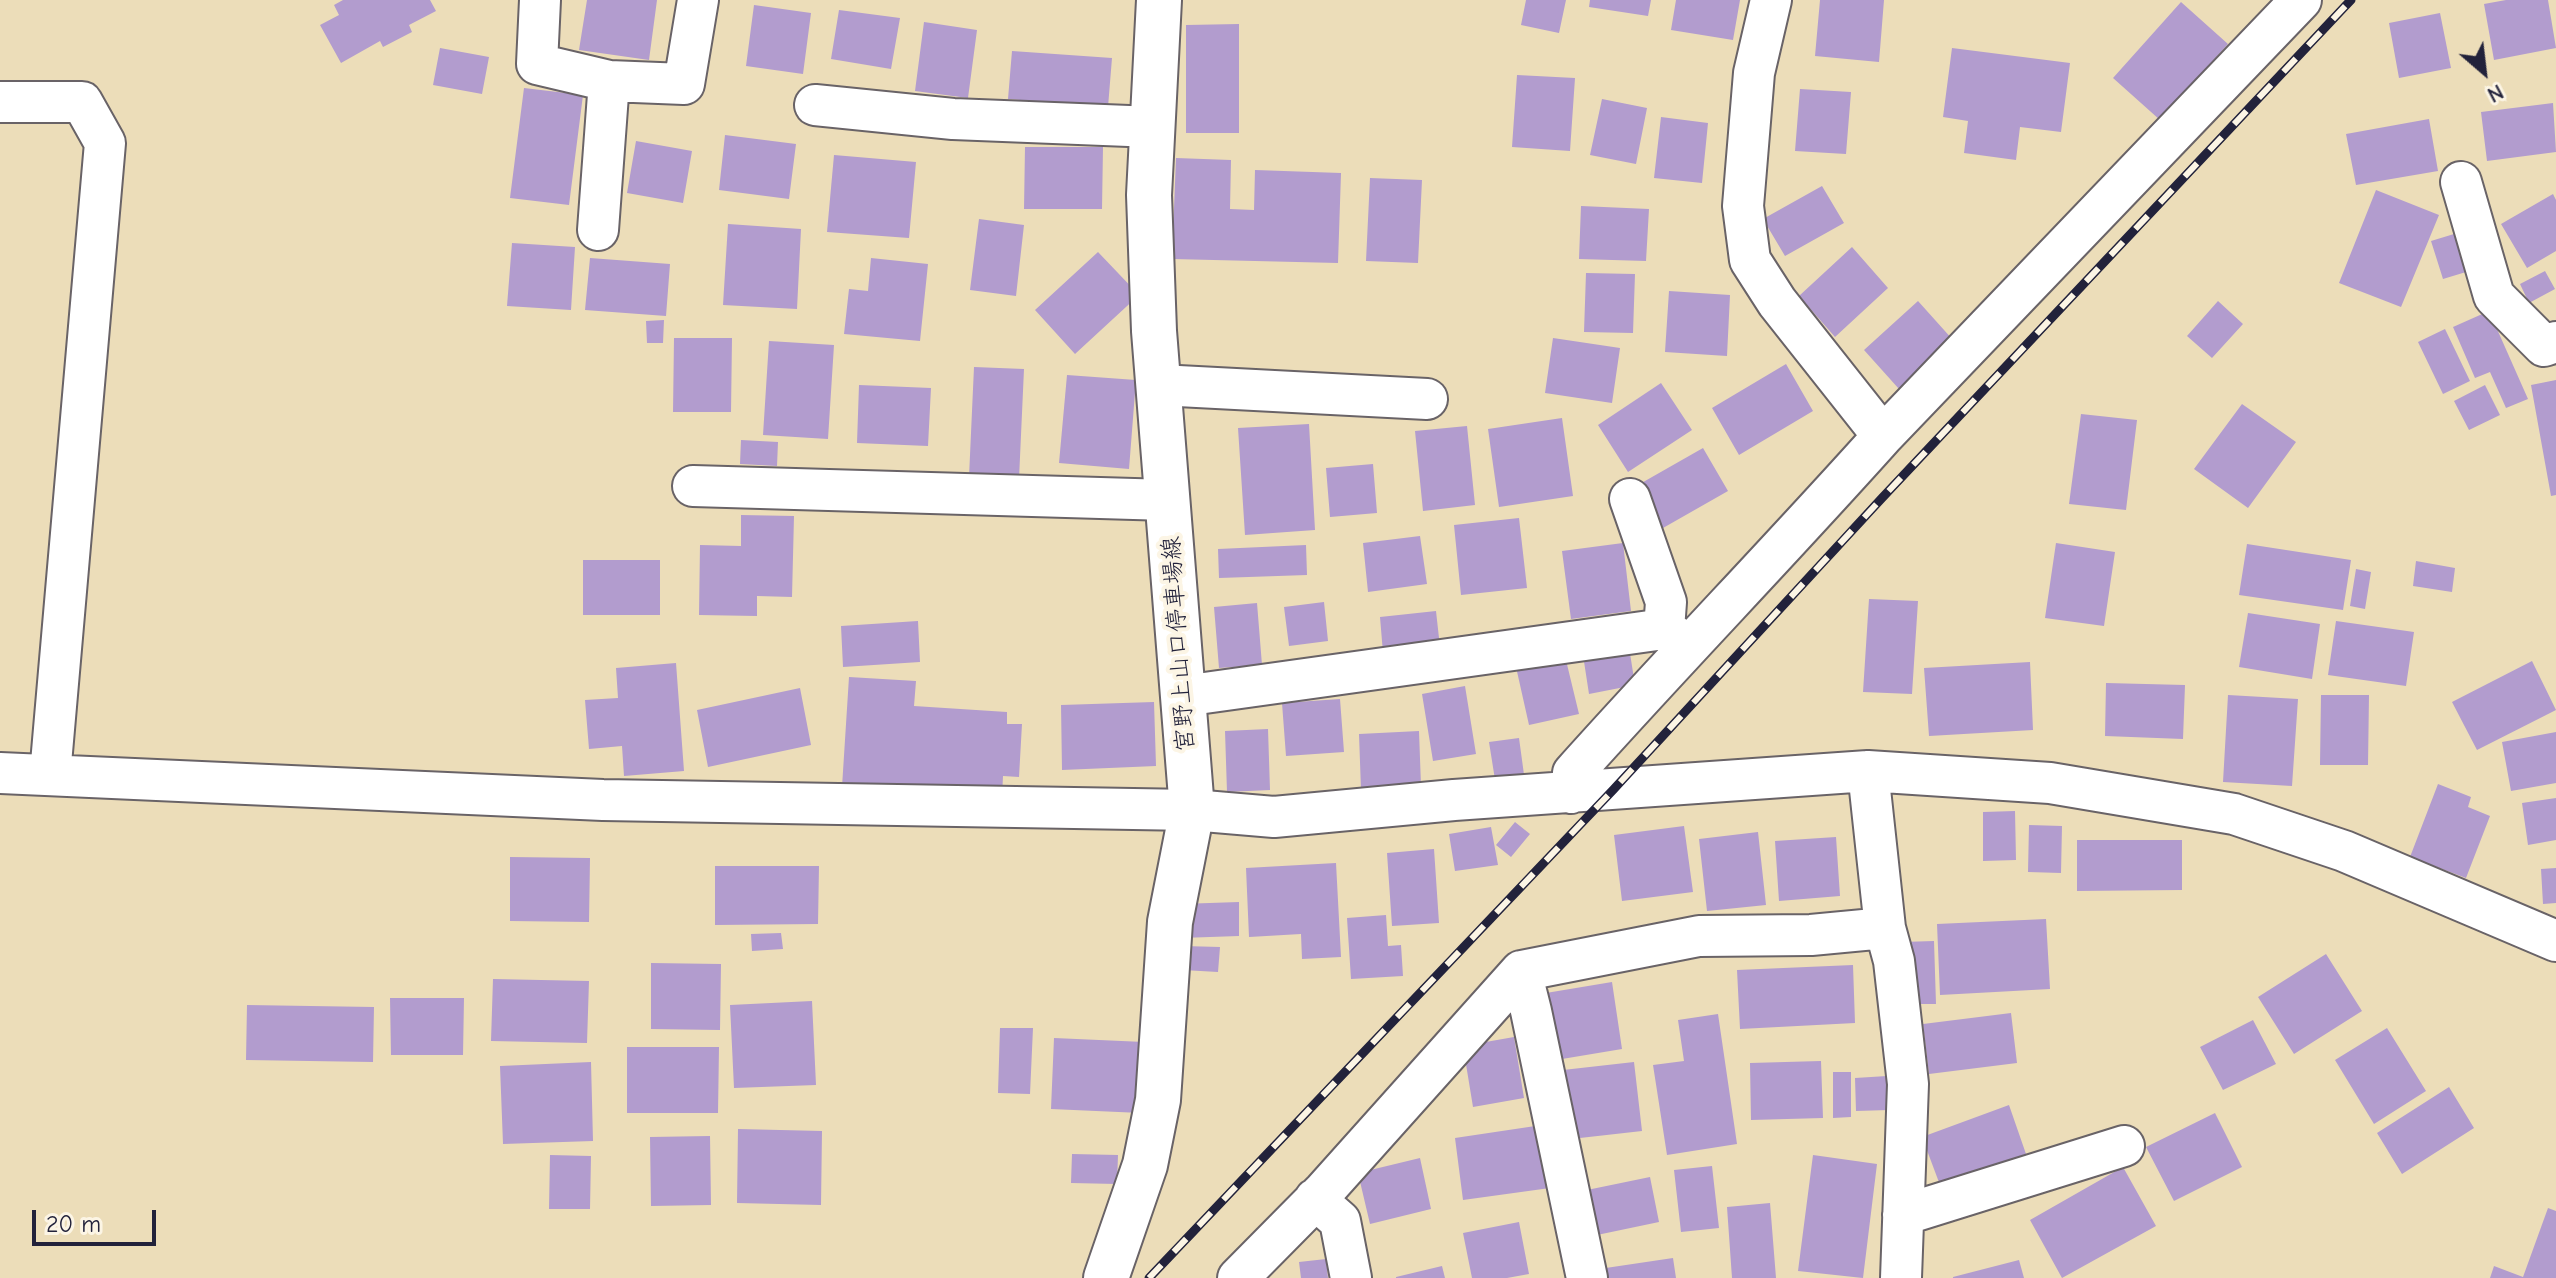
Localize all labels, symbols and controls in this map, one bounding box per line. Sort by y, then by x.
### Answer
north arrow [2444,32,2524,112]
text: N [2483,78,2508,108]
street label: 宮野上山口停車場線 [1157,535,1201,753]
scale bar [36,1194,160,1244]
text: 20 m [46,1210,101,1238]

